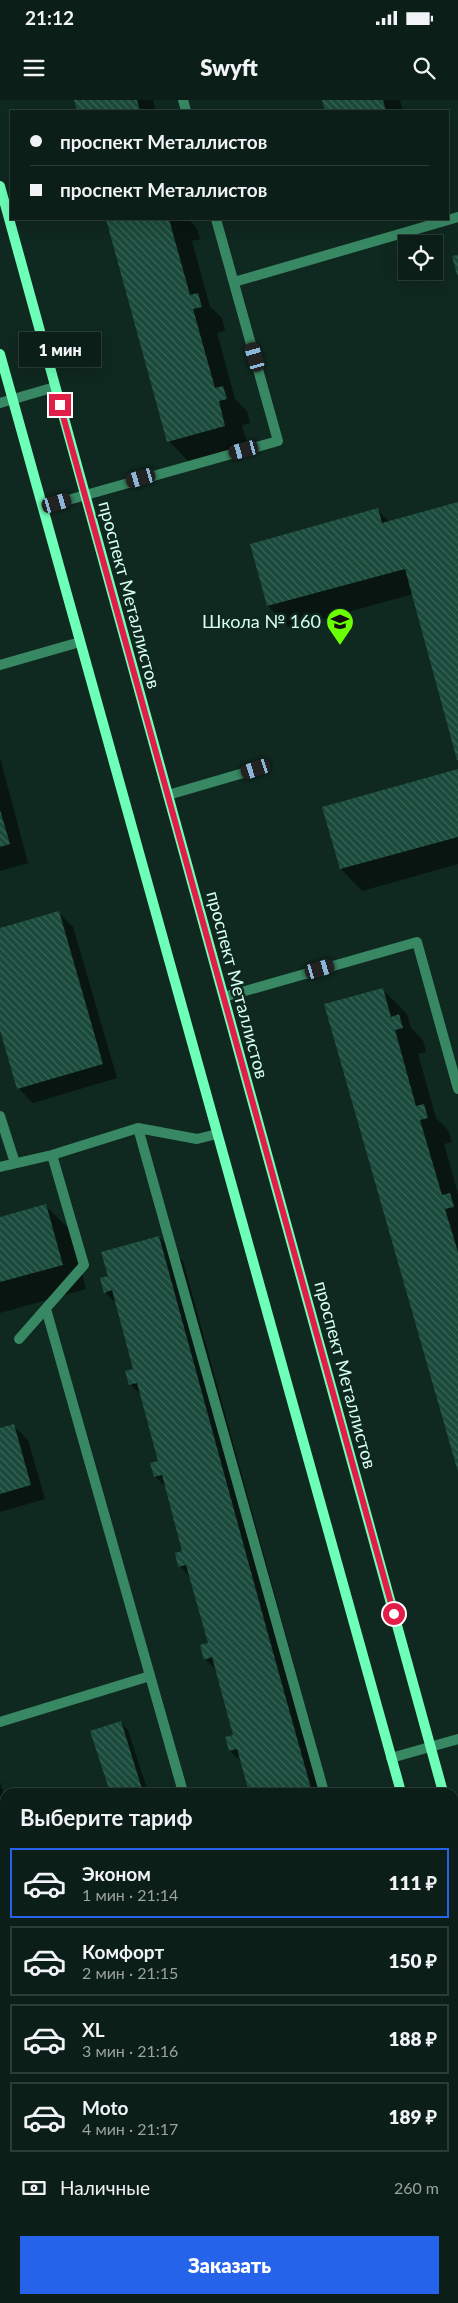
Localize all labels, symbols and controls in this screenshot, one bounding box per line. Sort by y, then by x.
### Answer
text: 21:12 [25,6,74,29]
icon: menu [20,54,48,82]
text: Swyft [200,54,258,81]
icon: search [410,54,438,82]
text: проспект Металлистов [60,130,267,153]
text: проспект Металлистов [60,178,267,201]
map controls [398,235,443,280]
button: locate [398,235,443,280]
callout: 1 мин [19,332,101,368]
text: 1 мин [38,340,82,359]
car [243,341,266,373]
route end [49,394,71,416]
car [227,439,260,461]
car [124,467,157,489]
car [40,492,73,514]
street label: проспект Металлистов [94,499,166,691]
school or university icon: Школа № 160 [325,607,355,646]
place label: Школа № 160 [202,610,321,632]
car [239,757,272,781]
street label: проспект Металлистов [202,889,274,1081]
car [303,958,336,980]
street label: проспект Металлистов [310,1279,382,1471]
route start [383,1603,405,1625]
text: Выберите тариф [20,1804,193,1831]
icon: car [22,1861,67,1906]
text: Эконом [82,1862,151,1885]
text: 111 ₽ [388,1871,437,1894]
text: 1 мин · 21:14 [82,1885,178,1904]
icon: car [22,1939,67,1984]
text: Комфорт [82,1940,164,1963]
text: 150 ₽ [388,1949,437,1972]
text: 2 мин · 21:15 [82,1963,178,1982]
icon: car [22,2017,67,2062]
text: XL [82,2018,105,2041]
text: 188 ₽ [388,2027,437,2050]
text: 3 мин · 21:16 [82,2041,178,2060]
icon: car [22,2095,67,2140]
text: Moto [82,2096,128,2119]
text: 189 ₽ [388,2105,437,2128]
text: 4 мин · 21:17 [82,2119,178,2138]
icon: cash [20,2174,48,2202]
text: Наличные [60,2176,150,2199]
text: 260 m [394,2178,439,2197]
button: Заказать [20,2236,439,2294]

